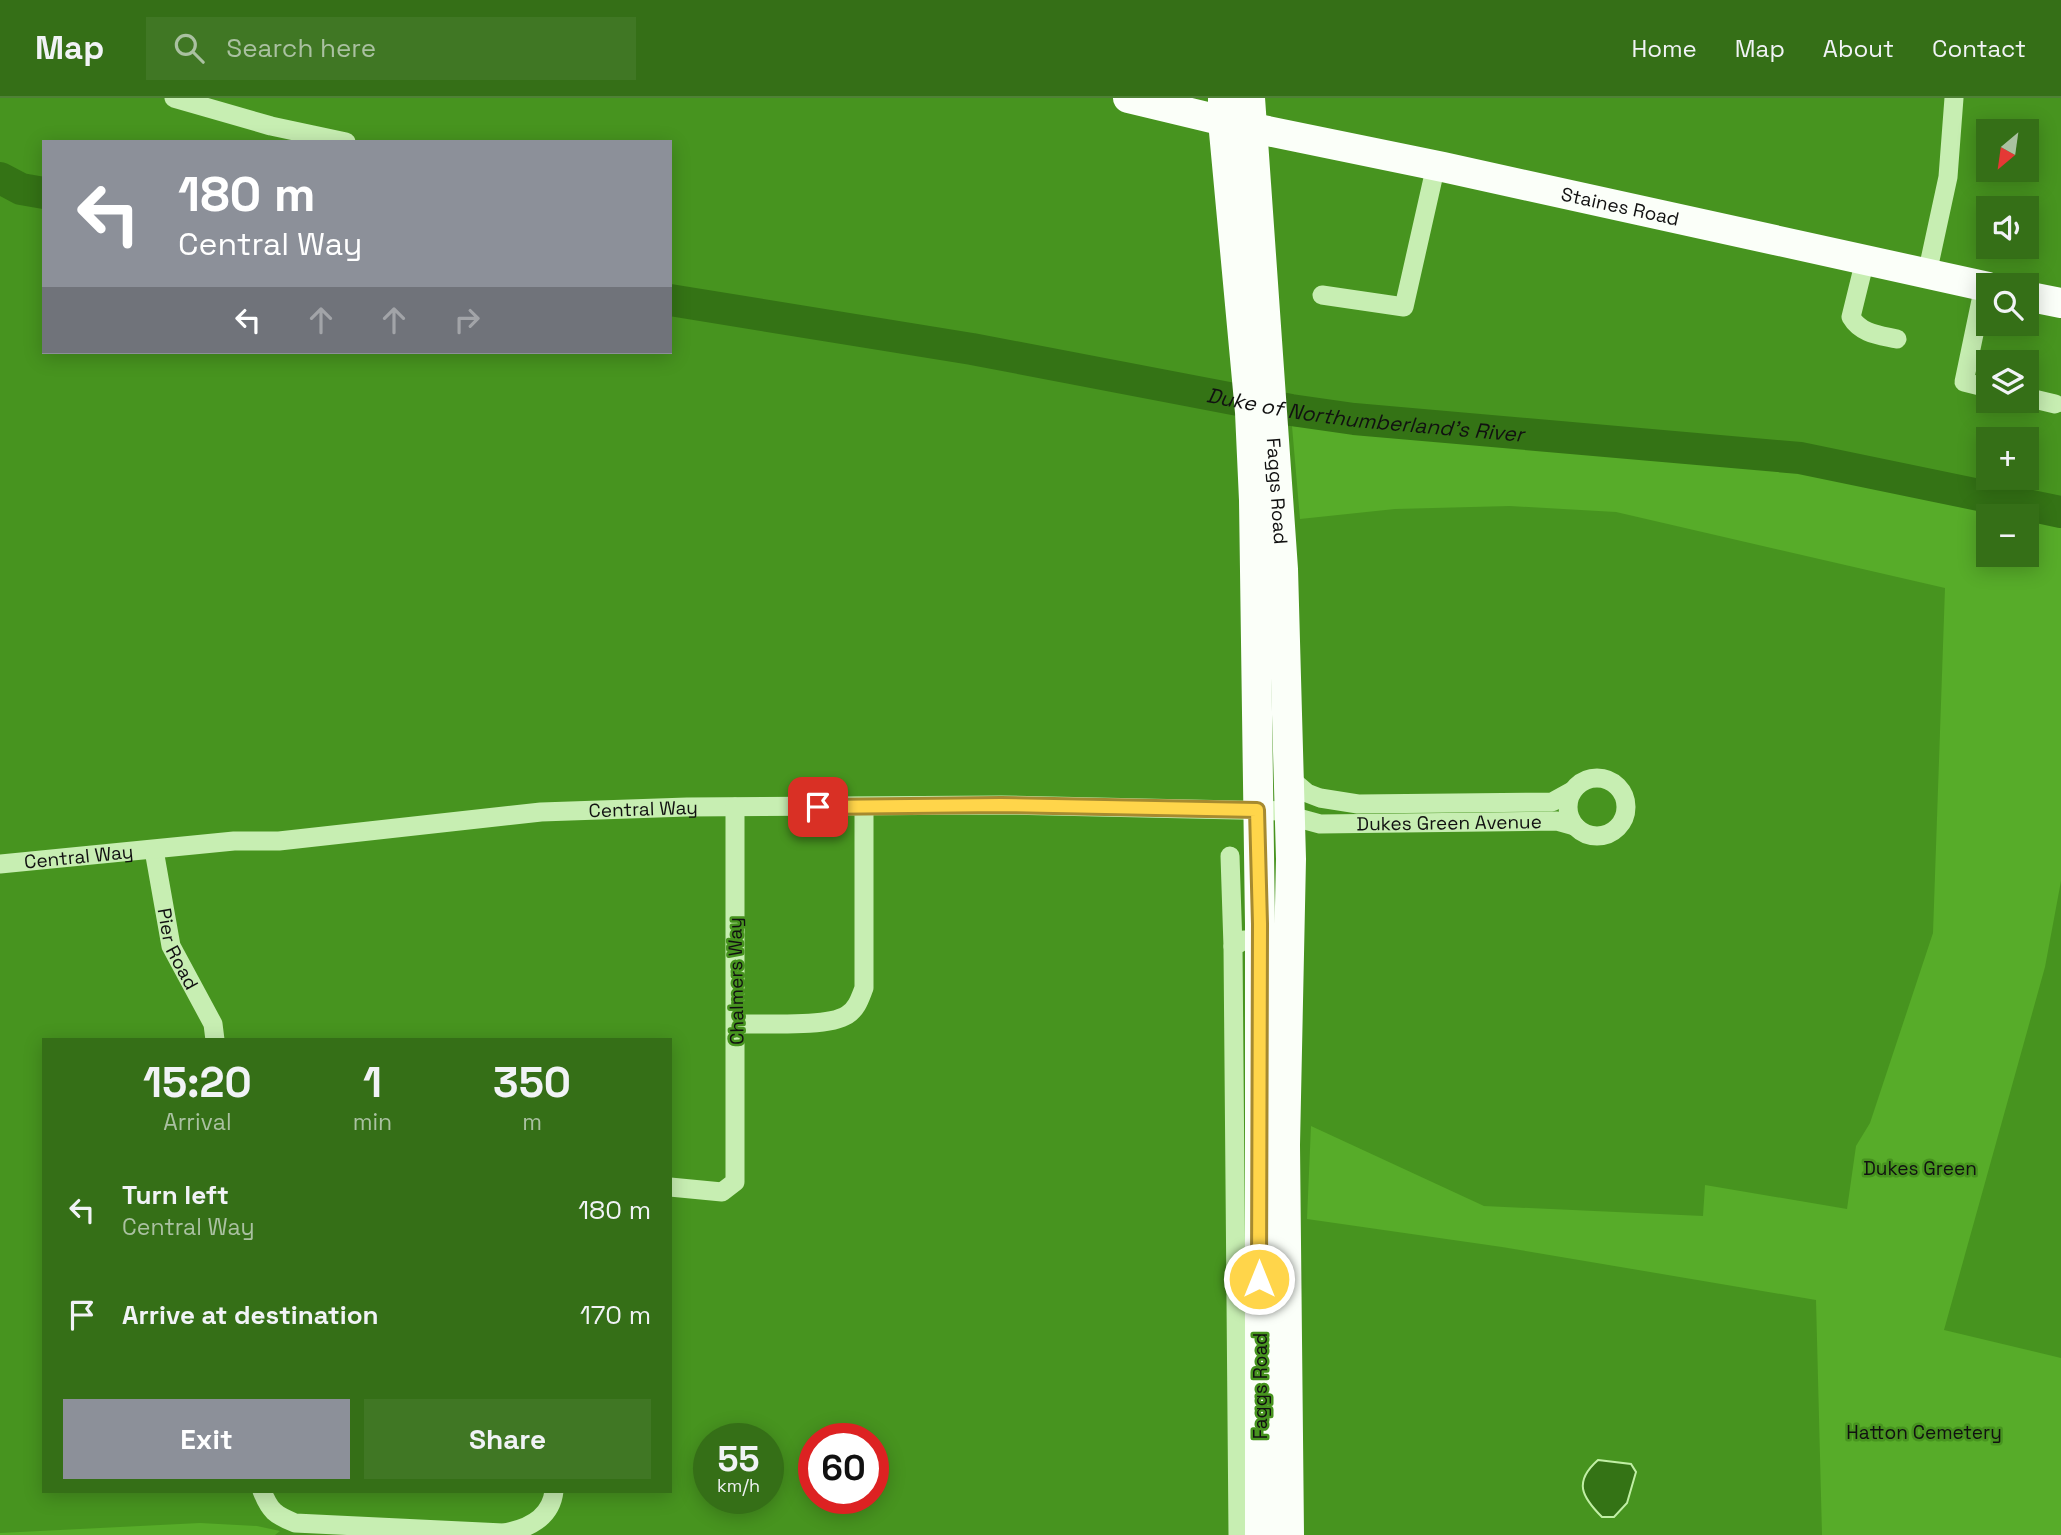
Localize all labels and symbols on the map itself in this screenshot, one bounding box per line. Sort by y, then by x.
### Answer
north arrow [1976,119,2039,182]
street label: Staines Road [1559,181,1682,231]
water label: Duke of Northumberland's River [1204,381,1527,447]
street label: Faggs Road [1261,437,1294,545]
pin [788,777,848,837]
street label: Central Way [588,794,698,823]
street label: Dukes Green Avenue [1356,809,1542,836]
street label: Central Way [23,838,134,874]
street label: Pier Road [152,906,205,994]
street label: Chalmers Way [722,917,750,1045]
park label: Dukes Green [1863,1156,1977,1181]
position arrow [1222,1242,1296,1316]
street label: Faggs Road [1248,1333,1273,1439]
park label: Hatton Cemetery [1846,1420,2002,1445]
speed limit sign: 60 [798,1423,889,1514]

